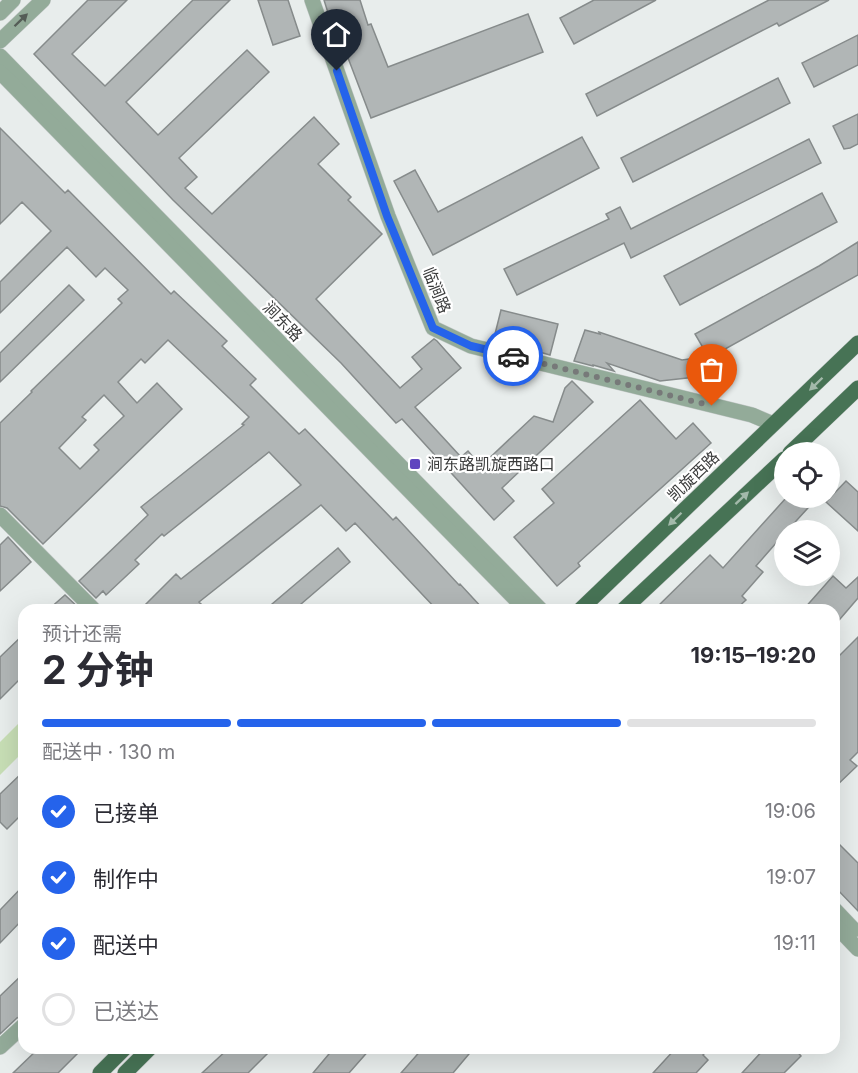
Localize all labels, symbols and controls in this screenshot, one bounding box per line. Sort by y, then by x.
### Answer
pin [311,9,362,71]
one-way arrow [14,14,28,28]
icon: home [320,18,353,51]
street label: 临涧路 [419,264,455,316]
street label: 涧东路 [259,297,307,345]
courier [483,326,543,386]
icon: car [497,340,530,373]
pin [686,344,737,406]
icon: bag [695,353,728,386]
one-way arrow [809,376,823,390]
map controls [774,442,840,586]
button: locate [774,442,840,508]
street label: 凯旋西路 [663,447,723,505]
place label: 涧东路凯旋西路口 [427,454,555,474]
marker: 涧东路凯旋西路口 [408,457,422,471]
one-way arrow [735,492,749,506]
one-way arrow [668,512,683,526]
button: layers [774,520,840,586]
text: 预计还需 [42,622,122,646]
text: 19:15–19:20 [691,642,816,668]
text: 2 分钟 [42,646,154,693]
text: 配送中 · 130 m [42,740,175,764]
icon: check [42,795,75,828]
text: 19:06 [765,799,816,823]
text: 已接单 [93,800,159,826]
icon: check [42,861,75,894]
text: 19:07 [766,865,816,889]
text: 制作中 [93,866,159,892]
icon: check [42,927,75,960]
text: 19:11 [773,931,816,955]
text: 配送中 [93,932,159,958]
text: 已送达 [93,998,159,1024]

